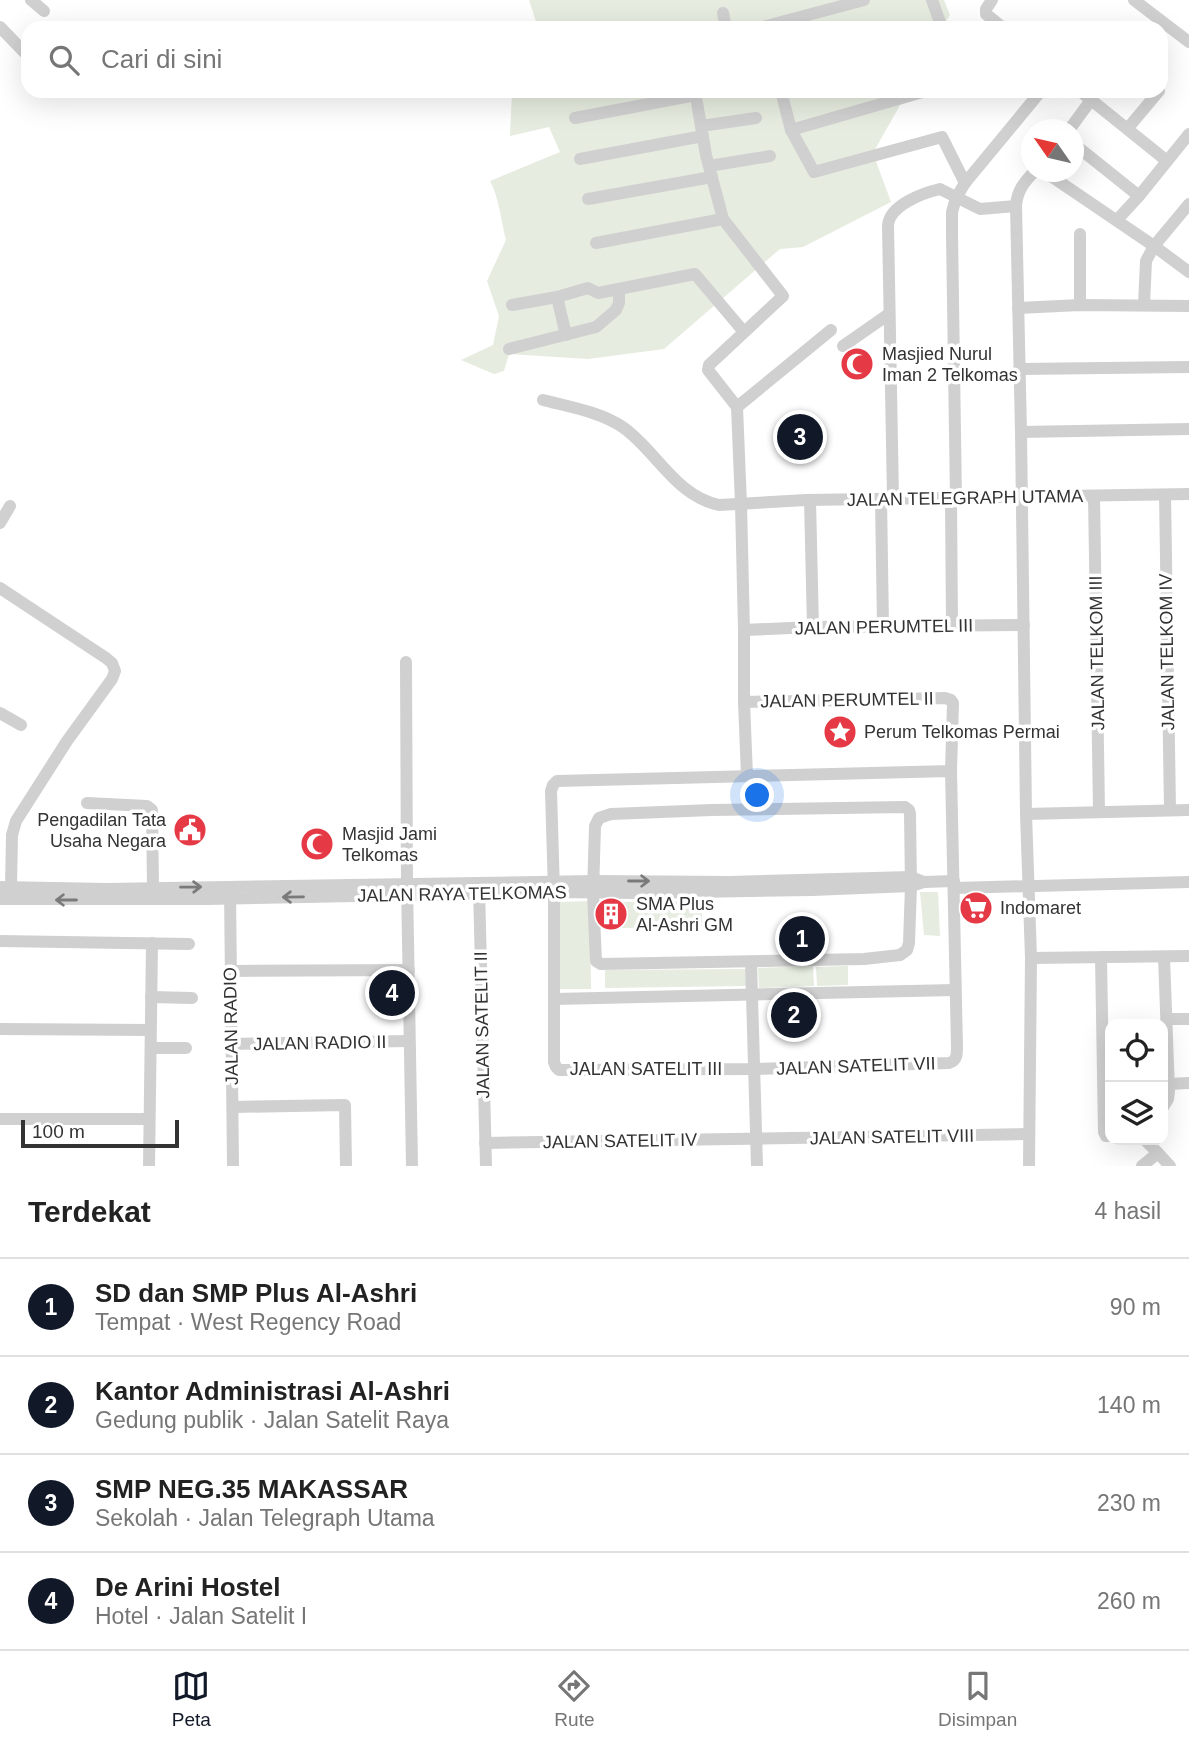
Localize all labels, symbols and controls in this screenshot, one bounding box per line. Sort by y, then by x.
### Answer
search box [21,21,1168,98]
icon: search [45,41,83,79]
text: Cari di sini [101,44,222,74]
north arrow [1021,119,1084,182]
place label: Masjied Nurul Iman 2 Telkomas [882,344,1018,385]
mosque icon: Masjied Nurul Iman 2 Telkomas [838,345,876,383]
pin: 3 [777,411,823,463]
street label: JALAN TELEGRAPH UTAMA [847,486,1083,510]
street label: JALAN TELKOM IV [1156,573,1178,731]
street label: JALAN TELKOM III [1086,575,1108,731]
street label: JALAN PERUMTEL III [795,615,973,639]
street label: JALAN PERUMTEL II [760,688,934,712]
place icon: Perum Telkomas Permai [821,713,859,751]
place label: Perum Telkomas Permai [864,722,1060,742]
your location [740,778,774,812]
place label: Pengadilan Tata Usaha Negara [37,810,167,851]
public building icon: Pengadilan Tata Usaha Negara [171,811,209,849]
place label: Masjid Jami Telkomas [342,824,437,865]
mosque icon: Masjid Jami Telkomas [298,825,336,863]
one-way arrow [627,874,650,888]
one-way arrow [179,880,202,894]
street label: JALAN RAYA TELKOMAS [357,882,567,906]
supermarket icon: Indomaret [957,889,995,927]
one-way arrow [282,891,305,904]
one-way arrow [54,893,77,907]
place label: SMA Plus Al-Ashri GM [636,894,733,935]
building icon: SMA Plus Al-Ashri GM [592,895,630,933]
place label: Indomaret [1000,898,1081,918]
pin: 1 [779,913,825,965]
street label: JALAN SATELIT II [471,951,493,1099]
street label: JALAN RADIO [220,967,242,1085]
pin: 4 [369,967,415,1019]
pin: 2 [771,989,817,1041]
map controls [1105,1019,1168,1145]
button: locate [1105,1019,1168,1082]
street label: JALAN RADIO II [253,1032,387,1054]
street label: JALAN SATELIT VII [776,1053,936,1079]
street label: JALAN SATELIT III [570,1059,722,1079]
button: layers [1105,1082,1168,1145]
scale bar [21,1117,178,1149]
text: 100 m [32,1121,85,1142]
street label: JALAN SATELIT VIII [810,1126,974,1148]
street label: JALAN SATELIT IV [543,1130,697,1152]
text: Terdekat [28,1195,151,1228]
text: 4 hasil [1095,1198,1161,1224]
text: SD dan SMP Plus Al-Ashri [95,1278,417,1308]
text: 1 [45,1294,57,1320]
text: 90 m [1110,1294,1161,1320]
text: Tempat · West Regency Road [95,1309,401,1335]
text: Kantor Administrasi Al-Ashri [95,1376,450,1406]
text: 2 [45,1392,57,1418]
text: 140 m [1097,1392,1161,1418]
text: Gedung publik · Jalan Satelit Raya [95,1407,449,1433]
text: SMP NEG.35 MAKASSAR [95,1474,408,1504]
text: 3 [45,1490,57,1516]
text: 230 m [1097,1490,1161,1516]
text: Sekolah · Jalan Telegraph Utama [95,1505,435,1531]
text: De Arini Hostel [95,1572,280,1602]
text: 4 [45,1588,57,1614]
text: 260 m [1097,1588,1161,1614]
text: Hotel · Jalan Satelit I [95,1603,307,1629]
tab: Peta [172,1667,211,1731]
tab: Rute [554,1667,595,1731]
tab: Disimpan [938,1667,1017,1731]

